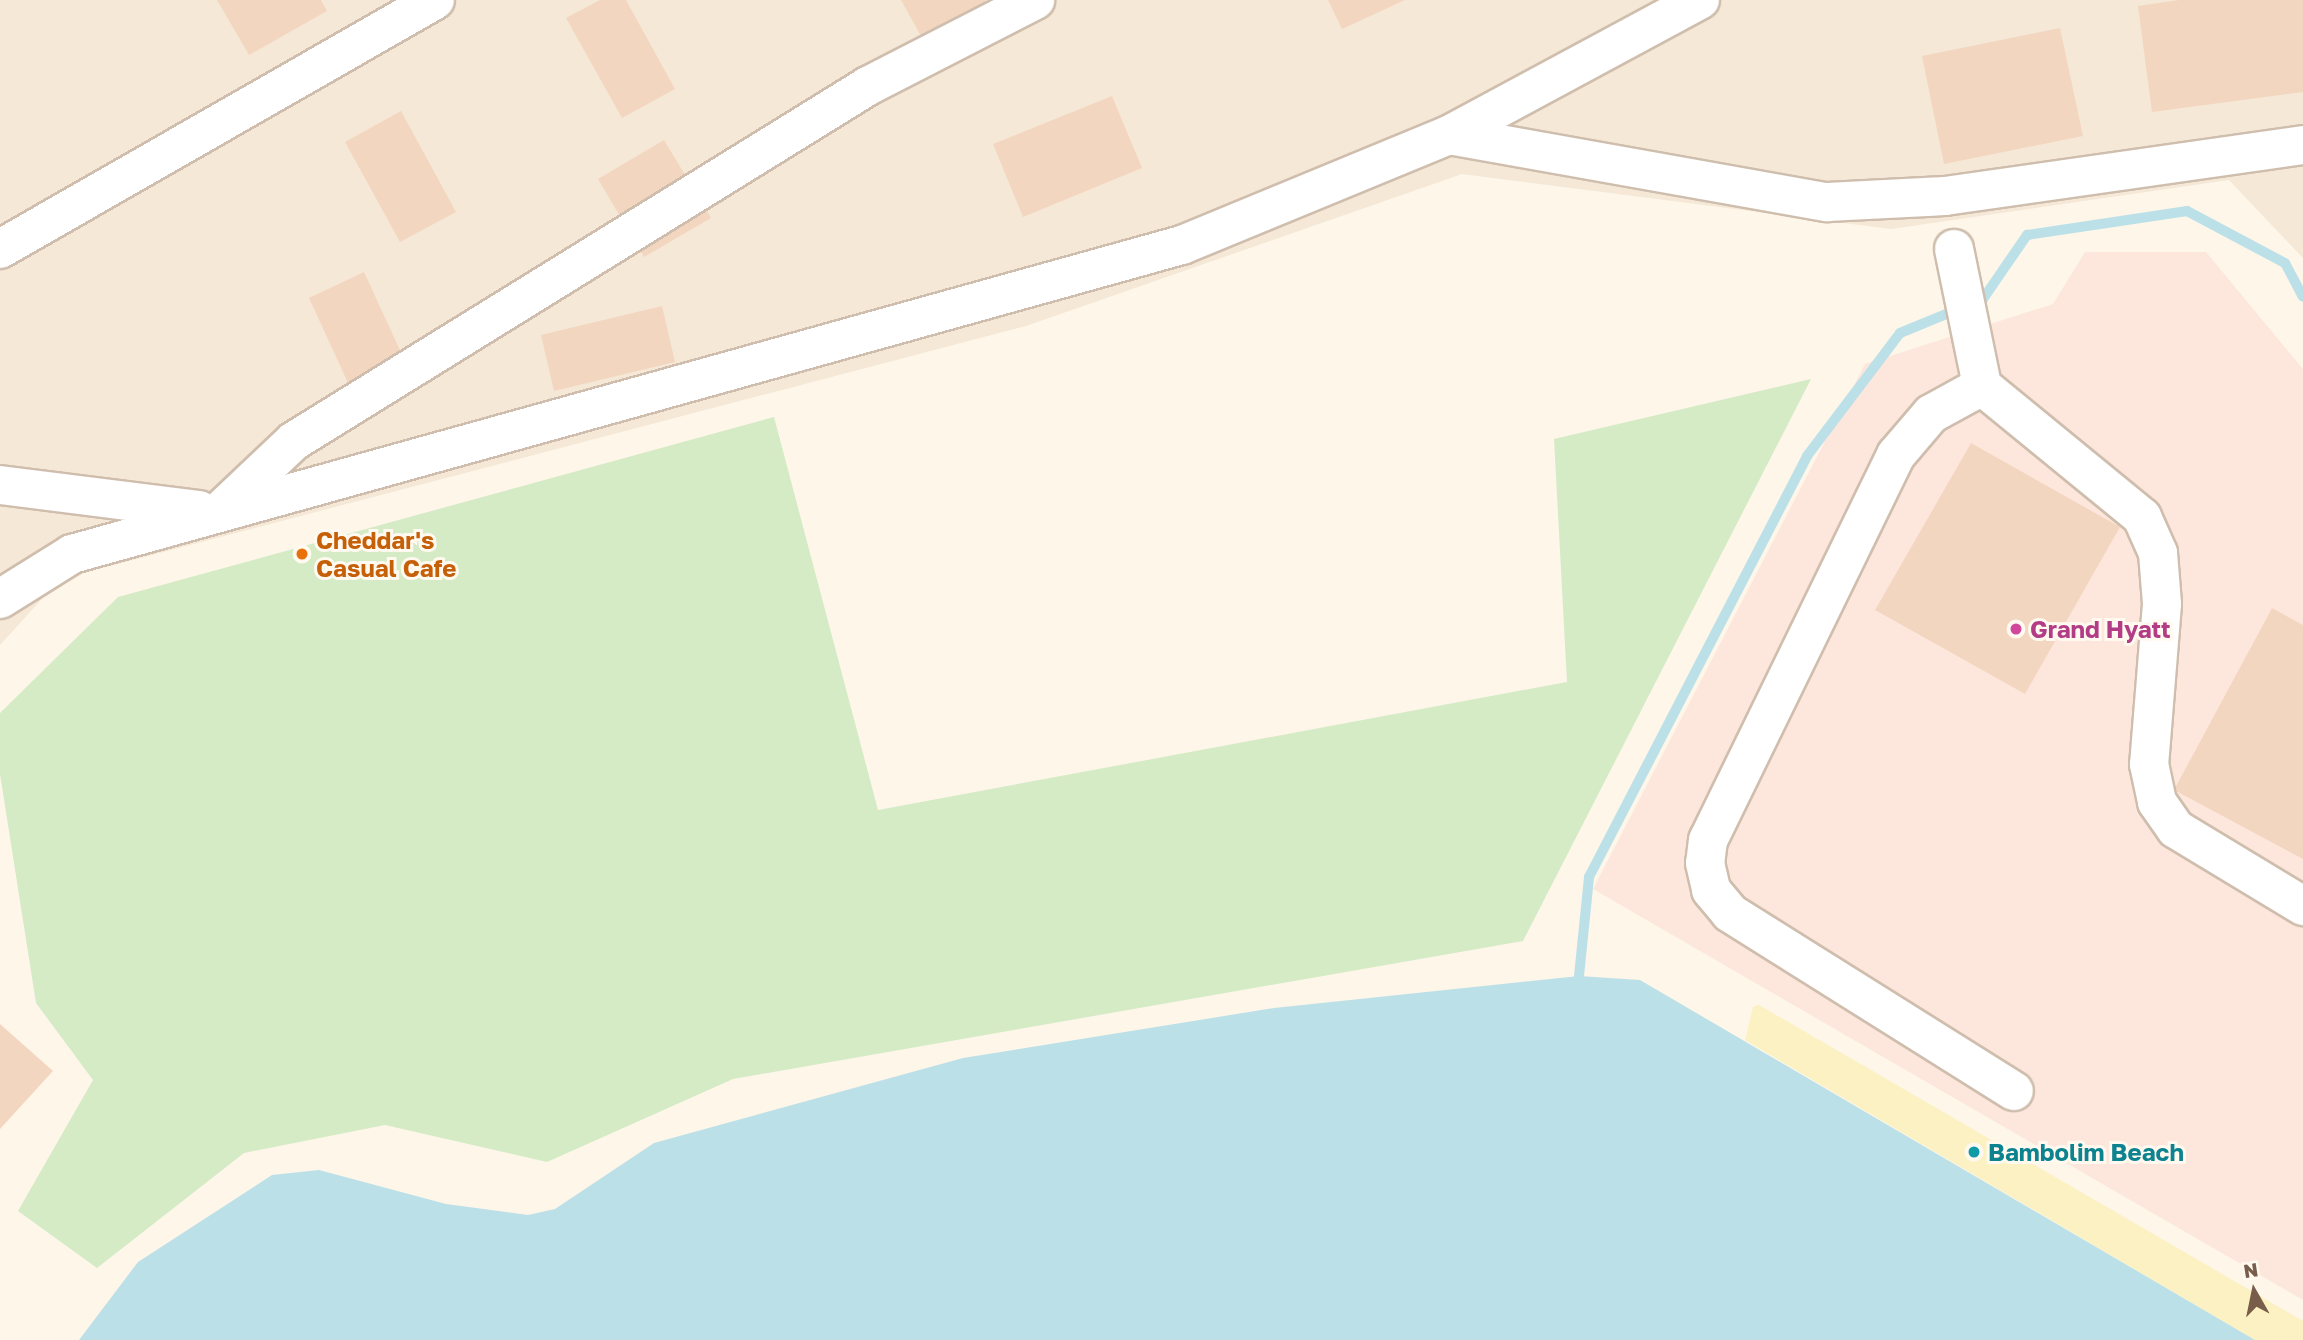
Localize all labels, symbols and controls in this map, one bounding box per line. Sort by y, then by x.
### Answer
place label: Cheddar's Casual Cafe [316,526,456,582]
marker: Cheddar's Casual Cafe [294,546,310,562]
place label: Grand Hyatt [2030,615,2171,643]
marker: Grand Hyatt [2008,621,2024,637]
place label: Bambolim Beach [1988,1138,2184,1166]
marker: Bambolim Beach [1966,1144,1982,1160]
north arrow [2219,1256,2289,1326]
text: N [2242,1257,2260,1282]

